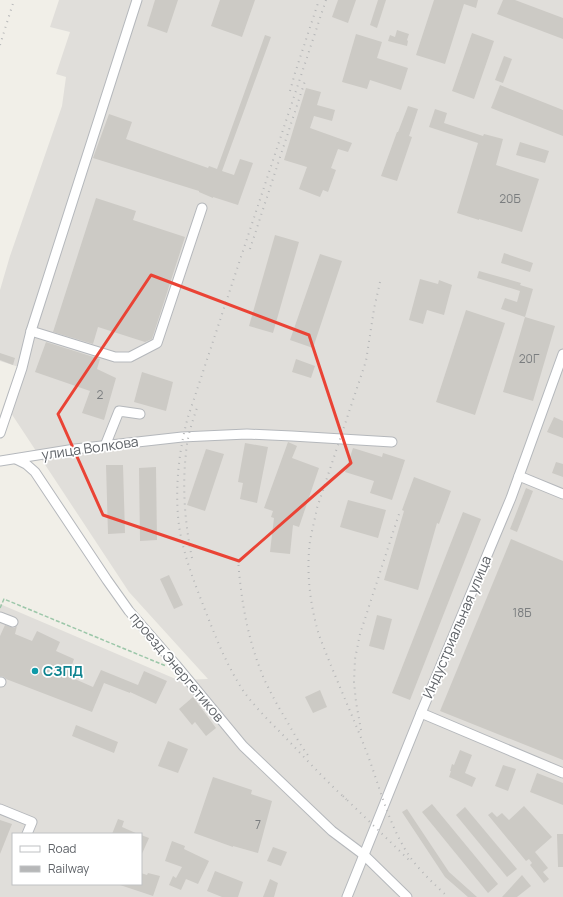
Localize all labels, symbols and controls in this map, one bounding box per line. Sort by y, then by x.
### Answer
house number: 20Б [499,190,521,207]
house number: 20Г [519,350,540,367]
house number: 2 [97,386,104,403]
street label: улица Волкова [40,431,140,464]
street label: Индустриальная улица [418,552,495,701]
house number: 18Б [513,604,531,621]
street label: проезд Энергетиков [126,608,229,726]
place label: СЗПД [43,661,83,680]
marker: СЗПД [30,666,40,676]
house number: 7 [255,816,261,833]
legend [12,833,142,885]
text: Road [48,840,76,857]
text: Railway [48,860,90,877]

